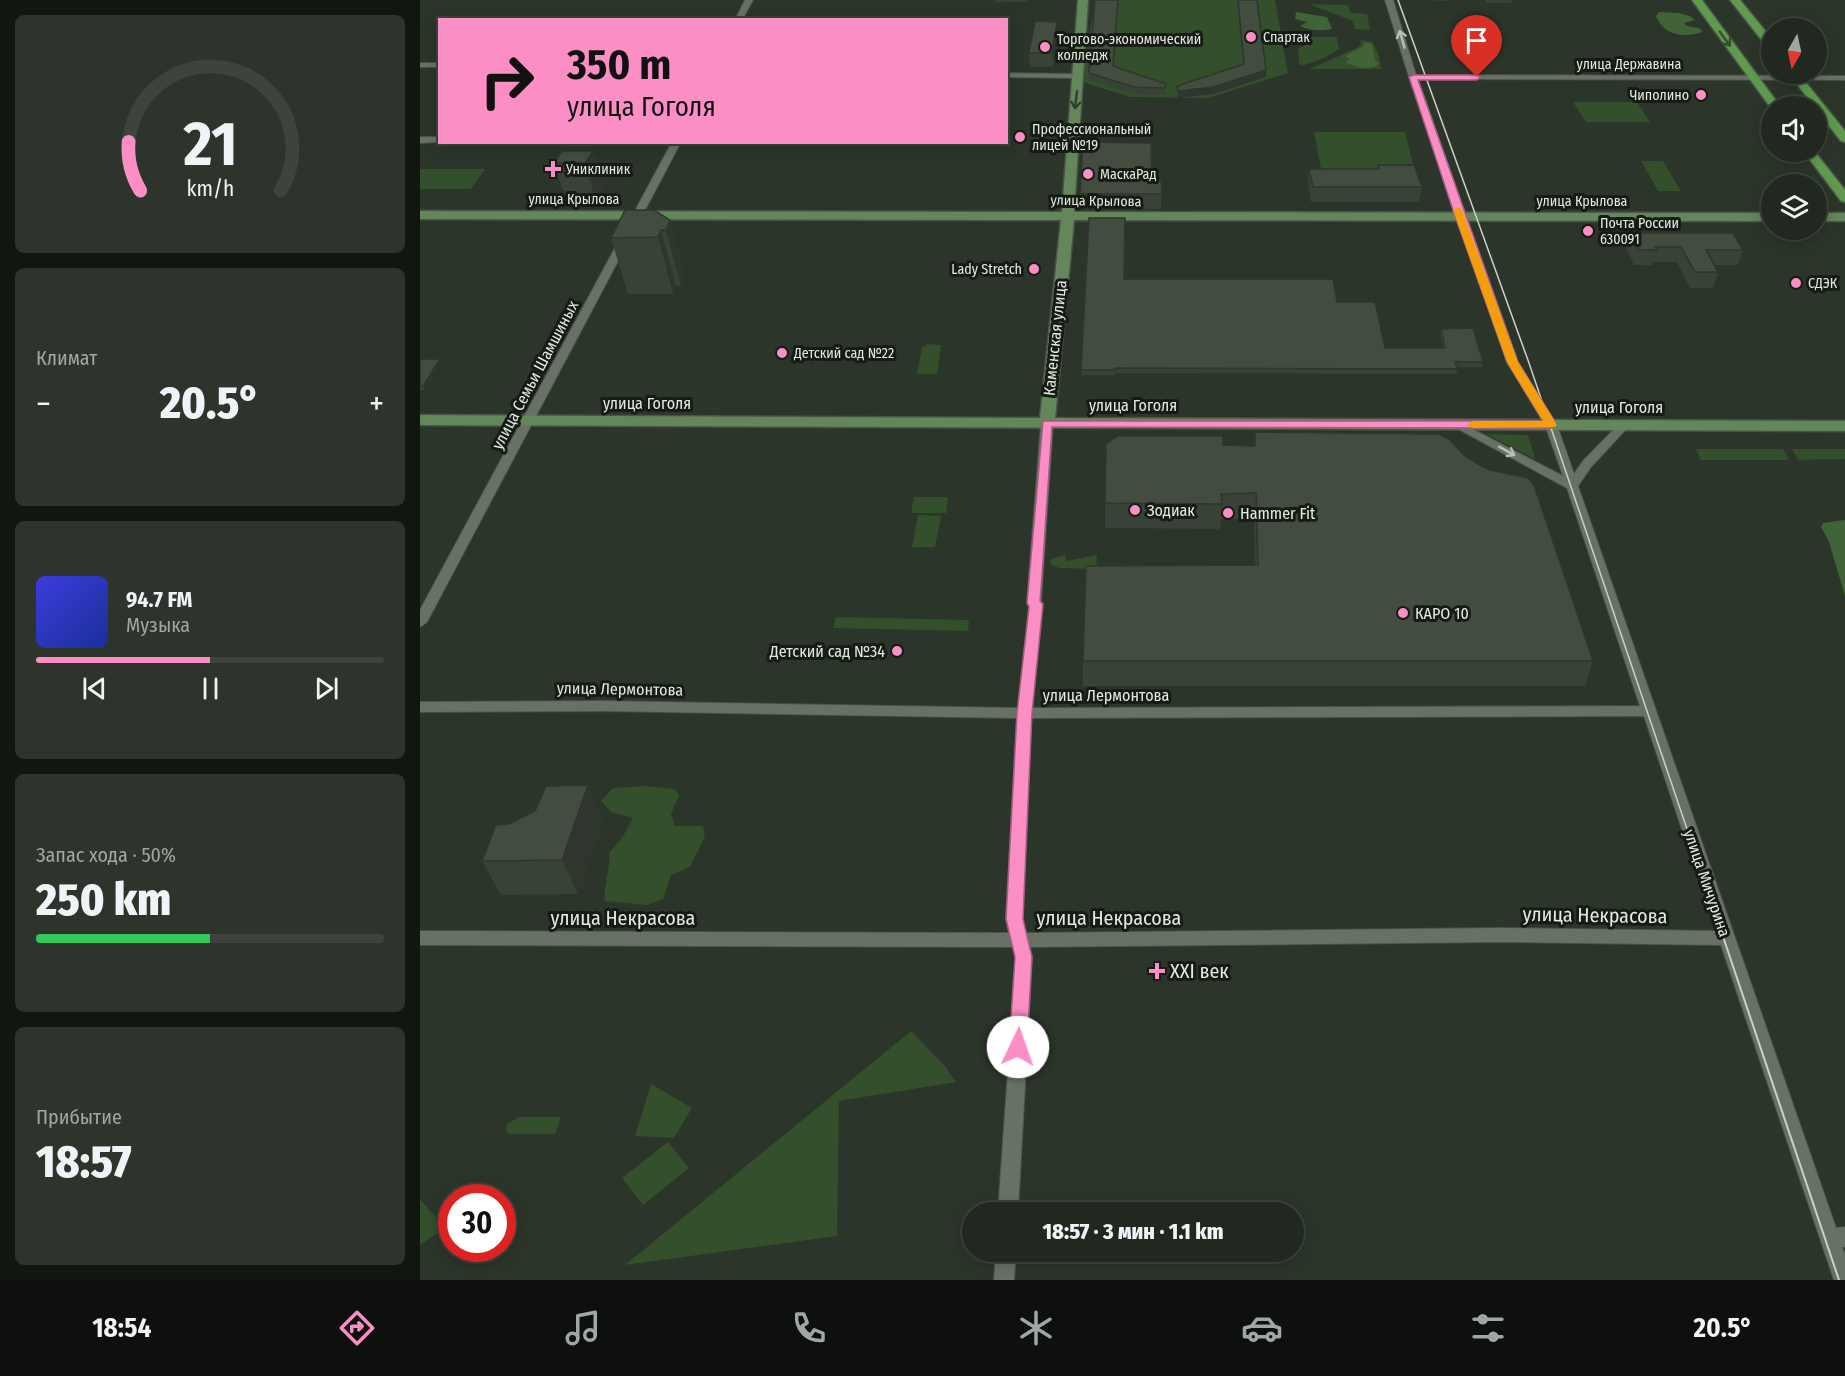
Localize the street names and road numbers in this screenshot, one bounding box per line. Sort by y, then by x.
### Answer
street label: улица Державина [1577,56,1682,73]
street label: улица Крылова [529,191,620,208]
street label: улица Крылова [1050,192,1142,210]
street label: улица Крылова [1537,193,1628,210]
street label: Каменская улица [1039,279,1071,397]
street label: улица Семьи Шамшиных [488,297,582,453]
street label: улица Гоголя [603,394,691,413]
street label: улица Гоголя [1089,396,1177,415]
street label: улица Гоголя [1575,398,1663,417]
street label: улица Лермонтова [557,678,684,700]
street label: улица Лермонтова [1043,686,1169,705]
street label: улица Мичурина [1680,827,1734,939]
street label: улица Некрасова [1522,902,1668,928]
street label: улица Некрасова [551,906,695,930]
street label: улица Некрасова [1037,906,1181,930]

